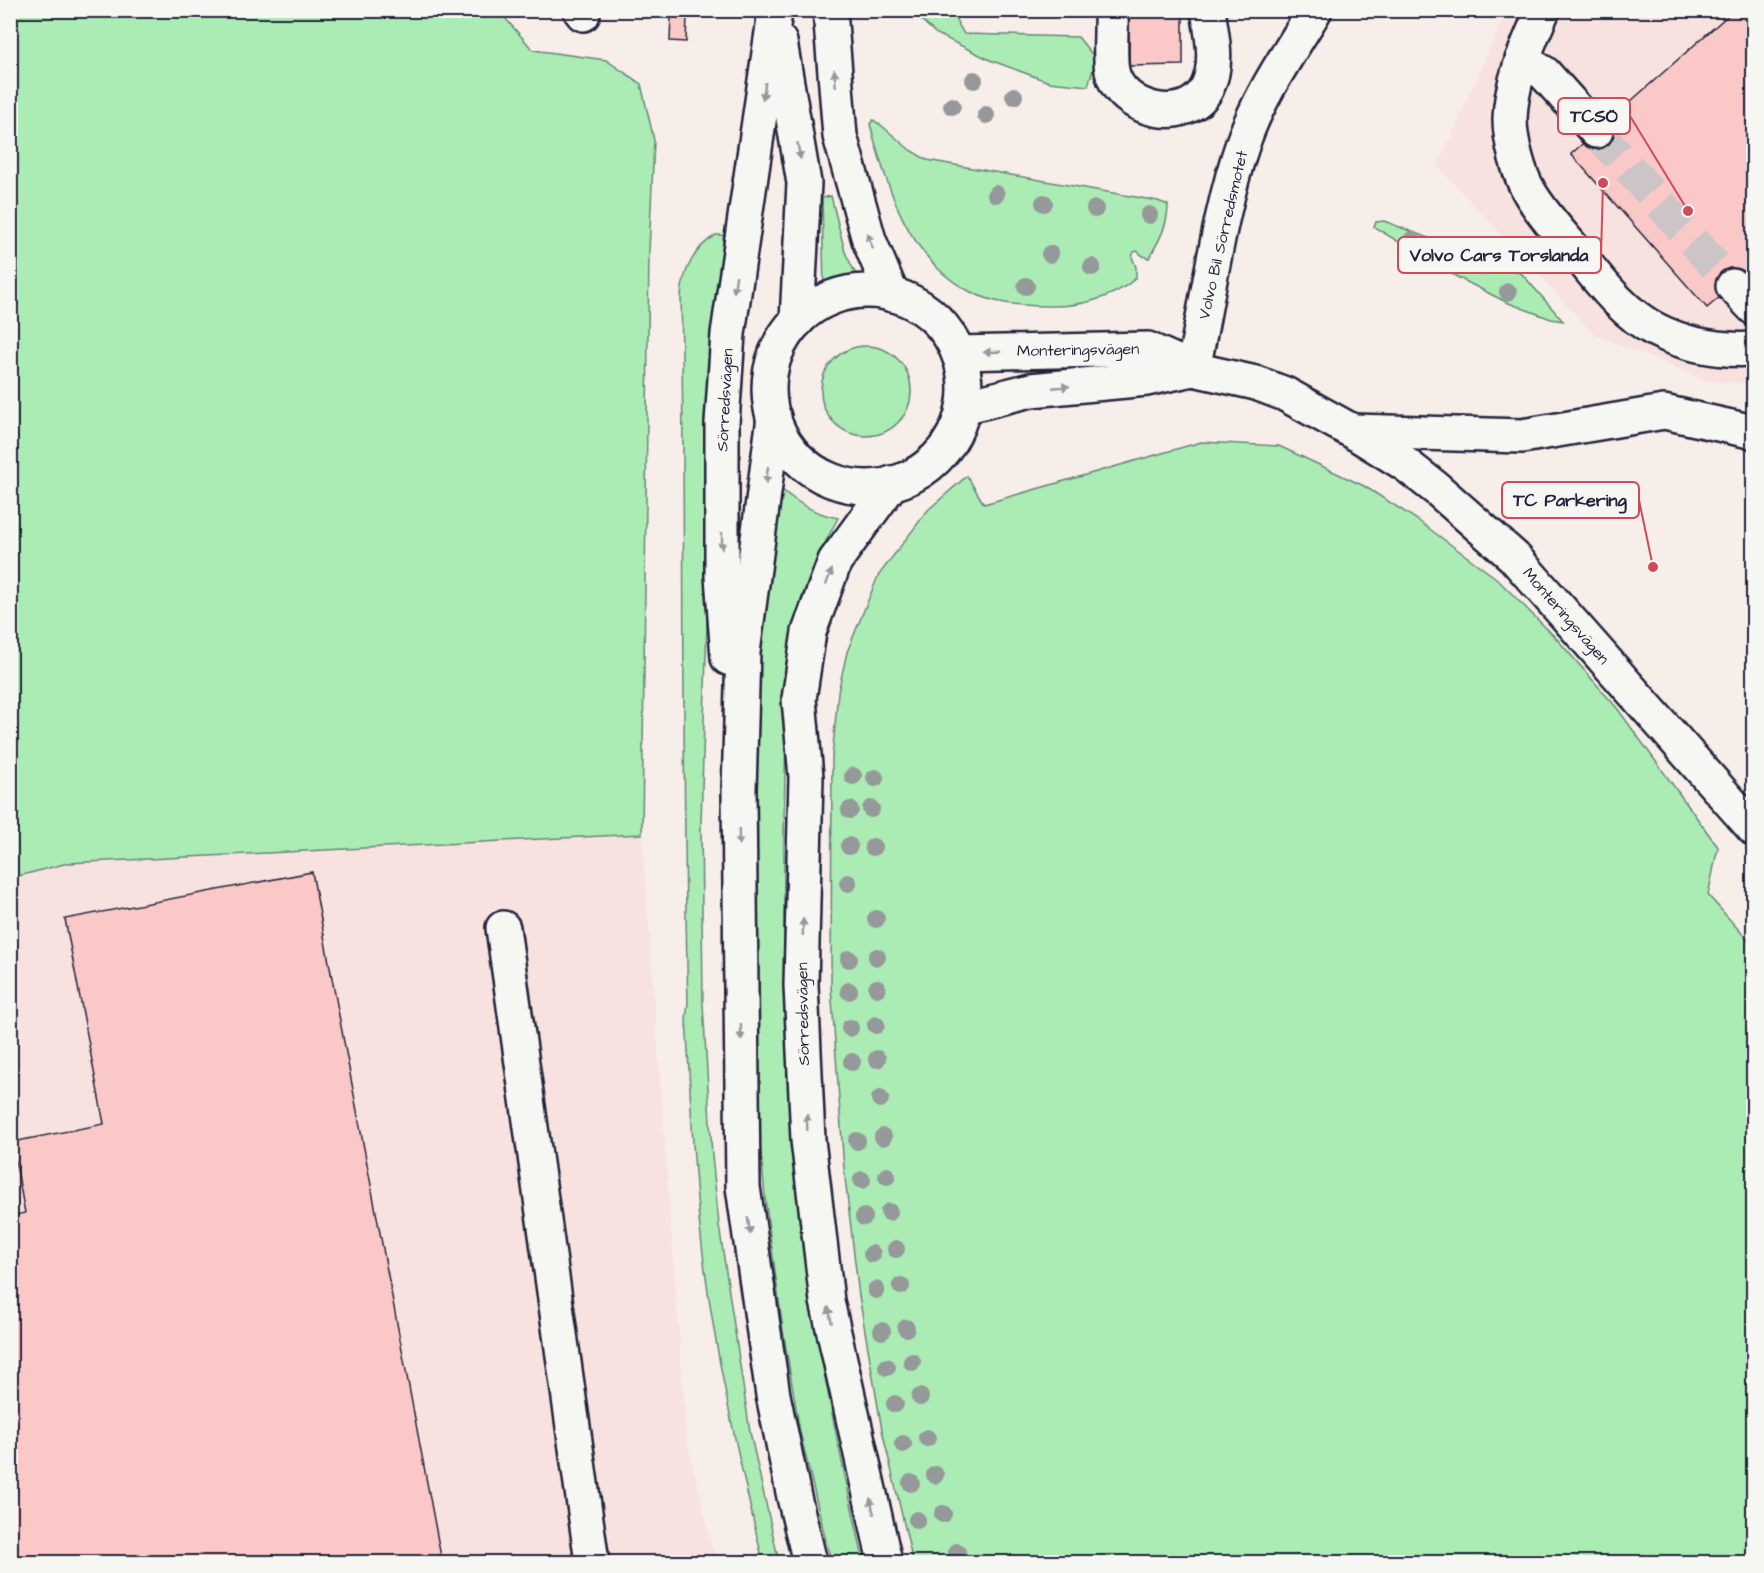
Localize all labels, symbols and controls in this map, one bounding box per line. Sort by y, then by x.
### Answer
one-way arrow [830,68,840,87]
one-way arrow [759,82,768,101]
callout: TCSÖ [1558,98,1630,134]
text: TCSÖ [1569,104,1618,129]
one-way arrow [795,142,804,161]
street label: Volvo Bil Sörredsmotet [1193,148,1253,322]
one-way arrow [864,231,874,249]
callout: Volvo Cars Torslanda [1398,237,1601,273]
text: Volvo Cars Torslanda [1409,243,1589,268]
one-way arrow [731,275,740,294]
street label: Monteringsvägen [1017,338,1139,363]
one-way arrow [982,347,1001,356]
street label: Sörredsvägen [711,348,740,452]
one-way arrow [1052,382,1071,392]
one-way arrow [762,466,771,485]
callout: TC Parkering [1502,482,1639,518]
text: TC Parkering [1512,488,1627,514]
one-way arrow [717,532,727,551]
street label: Monteringsvägen [1517,563,1614,670]
one-way arrow [824,568,834,586]
one-way arrow [735,827,744,846]
one-way arrow [798,917,807,936]
street label: Sörredsvägen [791,962,816,1066]
one-way arrow [737,1022,746,1041]
one-way arrow [802,1112,812,1131]
one-way arrow [744,1217,753,1236]
one-way arrow [825,1305,834,1324]
one-way arrow [866,1496,876,1515]

